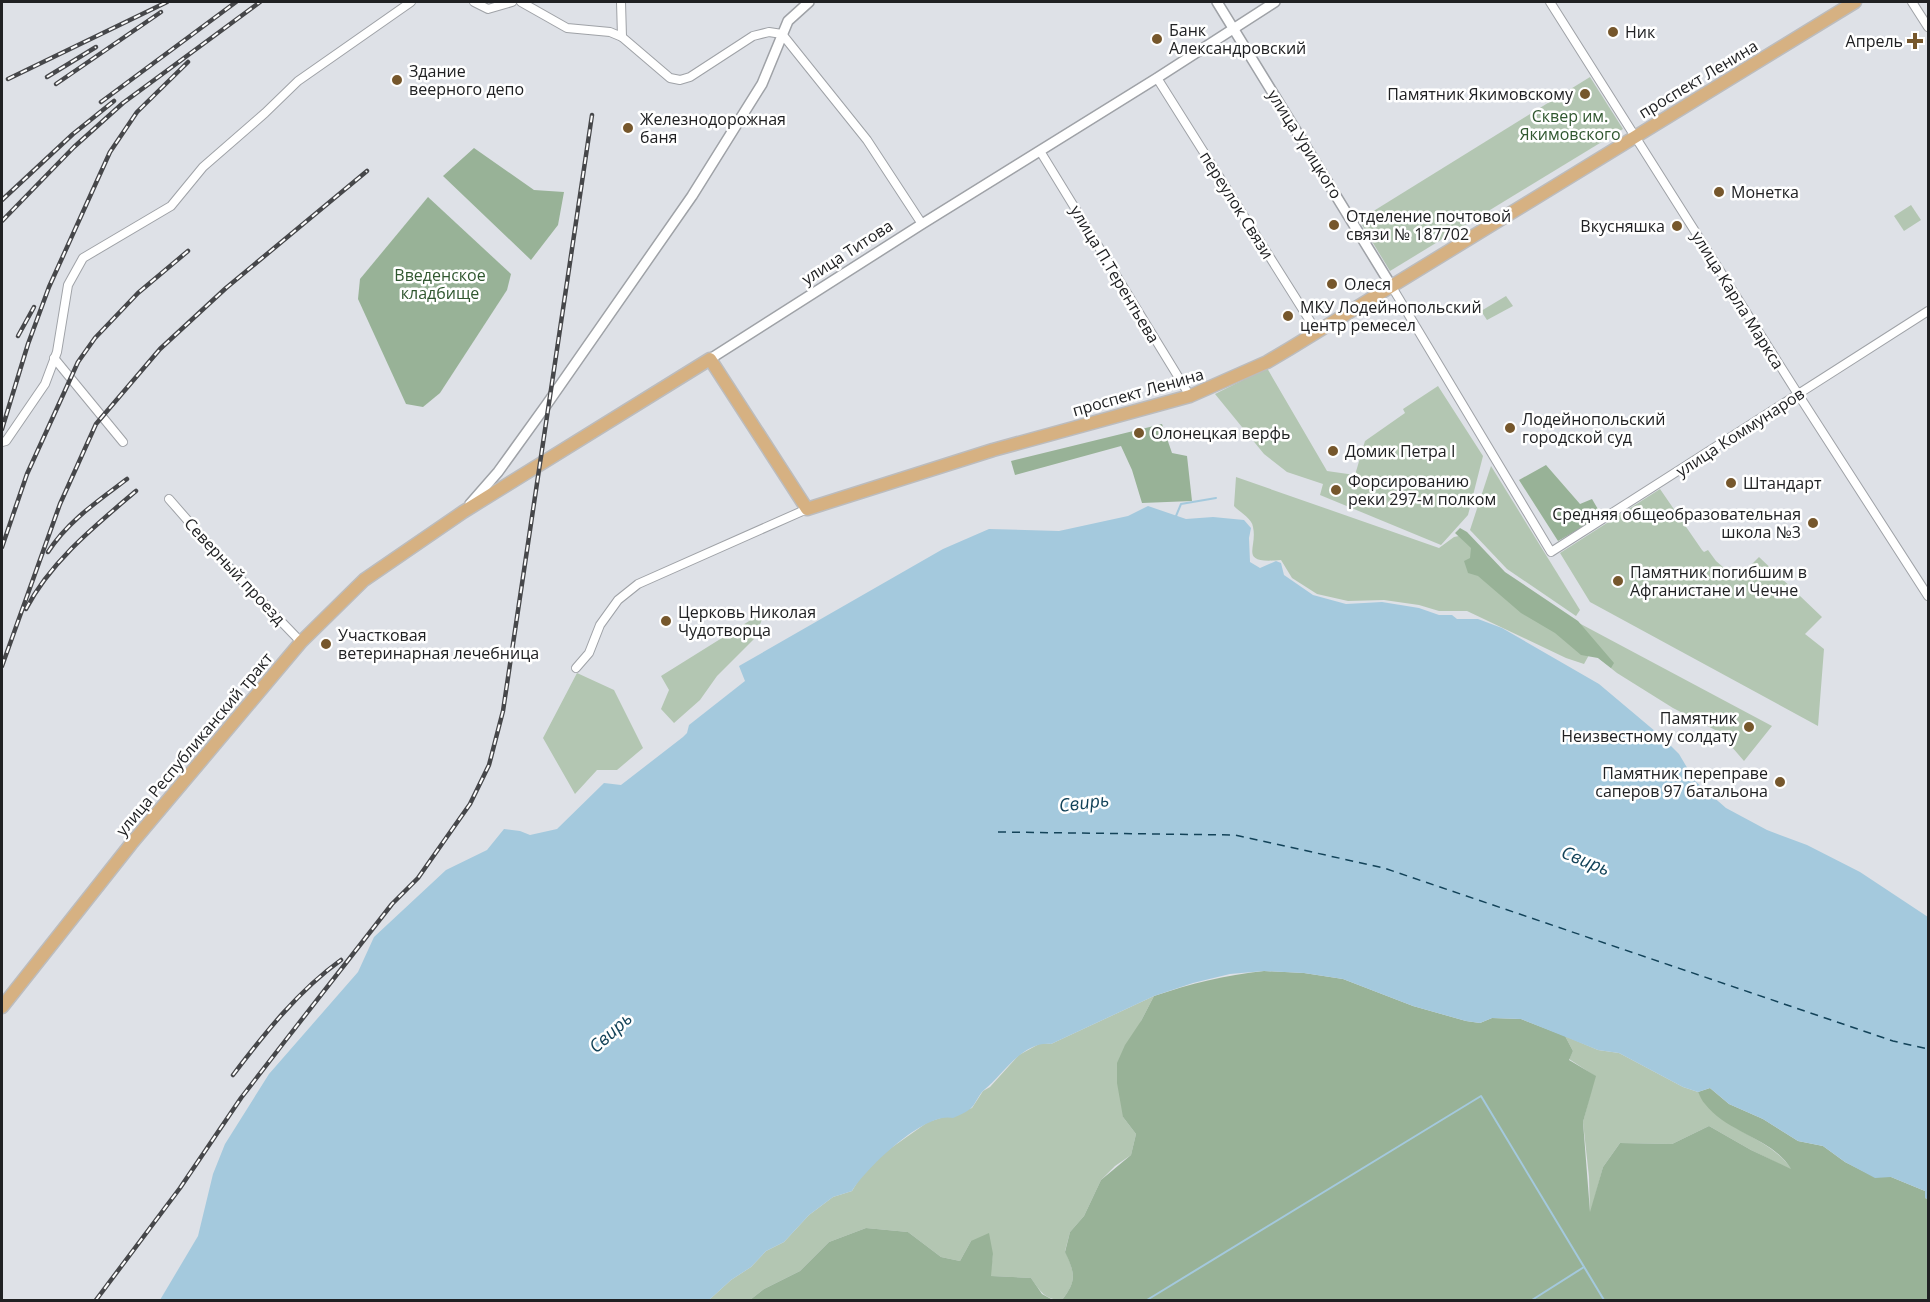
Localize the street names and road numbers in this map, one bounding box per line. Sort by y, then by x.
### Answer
street label: проспект Ленина [1634,35,1762,123]
street label: улица Урицкого [1263,85,1347,203]
street label: переулок Связи [1195,147,1279,263]
street label: улица П.Терентьева [1065,201,1165,347]
street label: улица Титова [797,214,897,290]
street label: улица Карла Маркса [1687,227,1789,373]
street label: проспект Ленина [1070,363,1206,421]
street label: улица Коммунаров [1672,382,1808,482]
street label: Северный проезд [180,513,290,629]
street label: улица Республиканский тракт [111,647,278,840]

